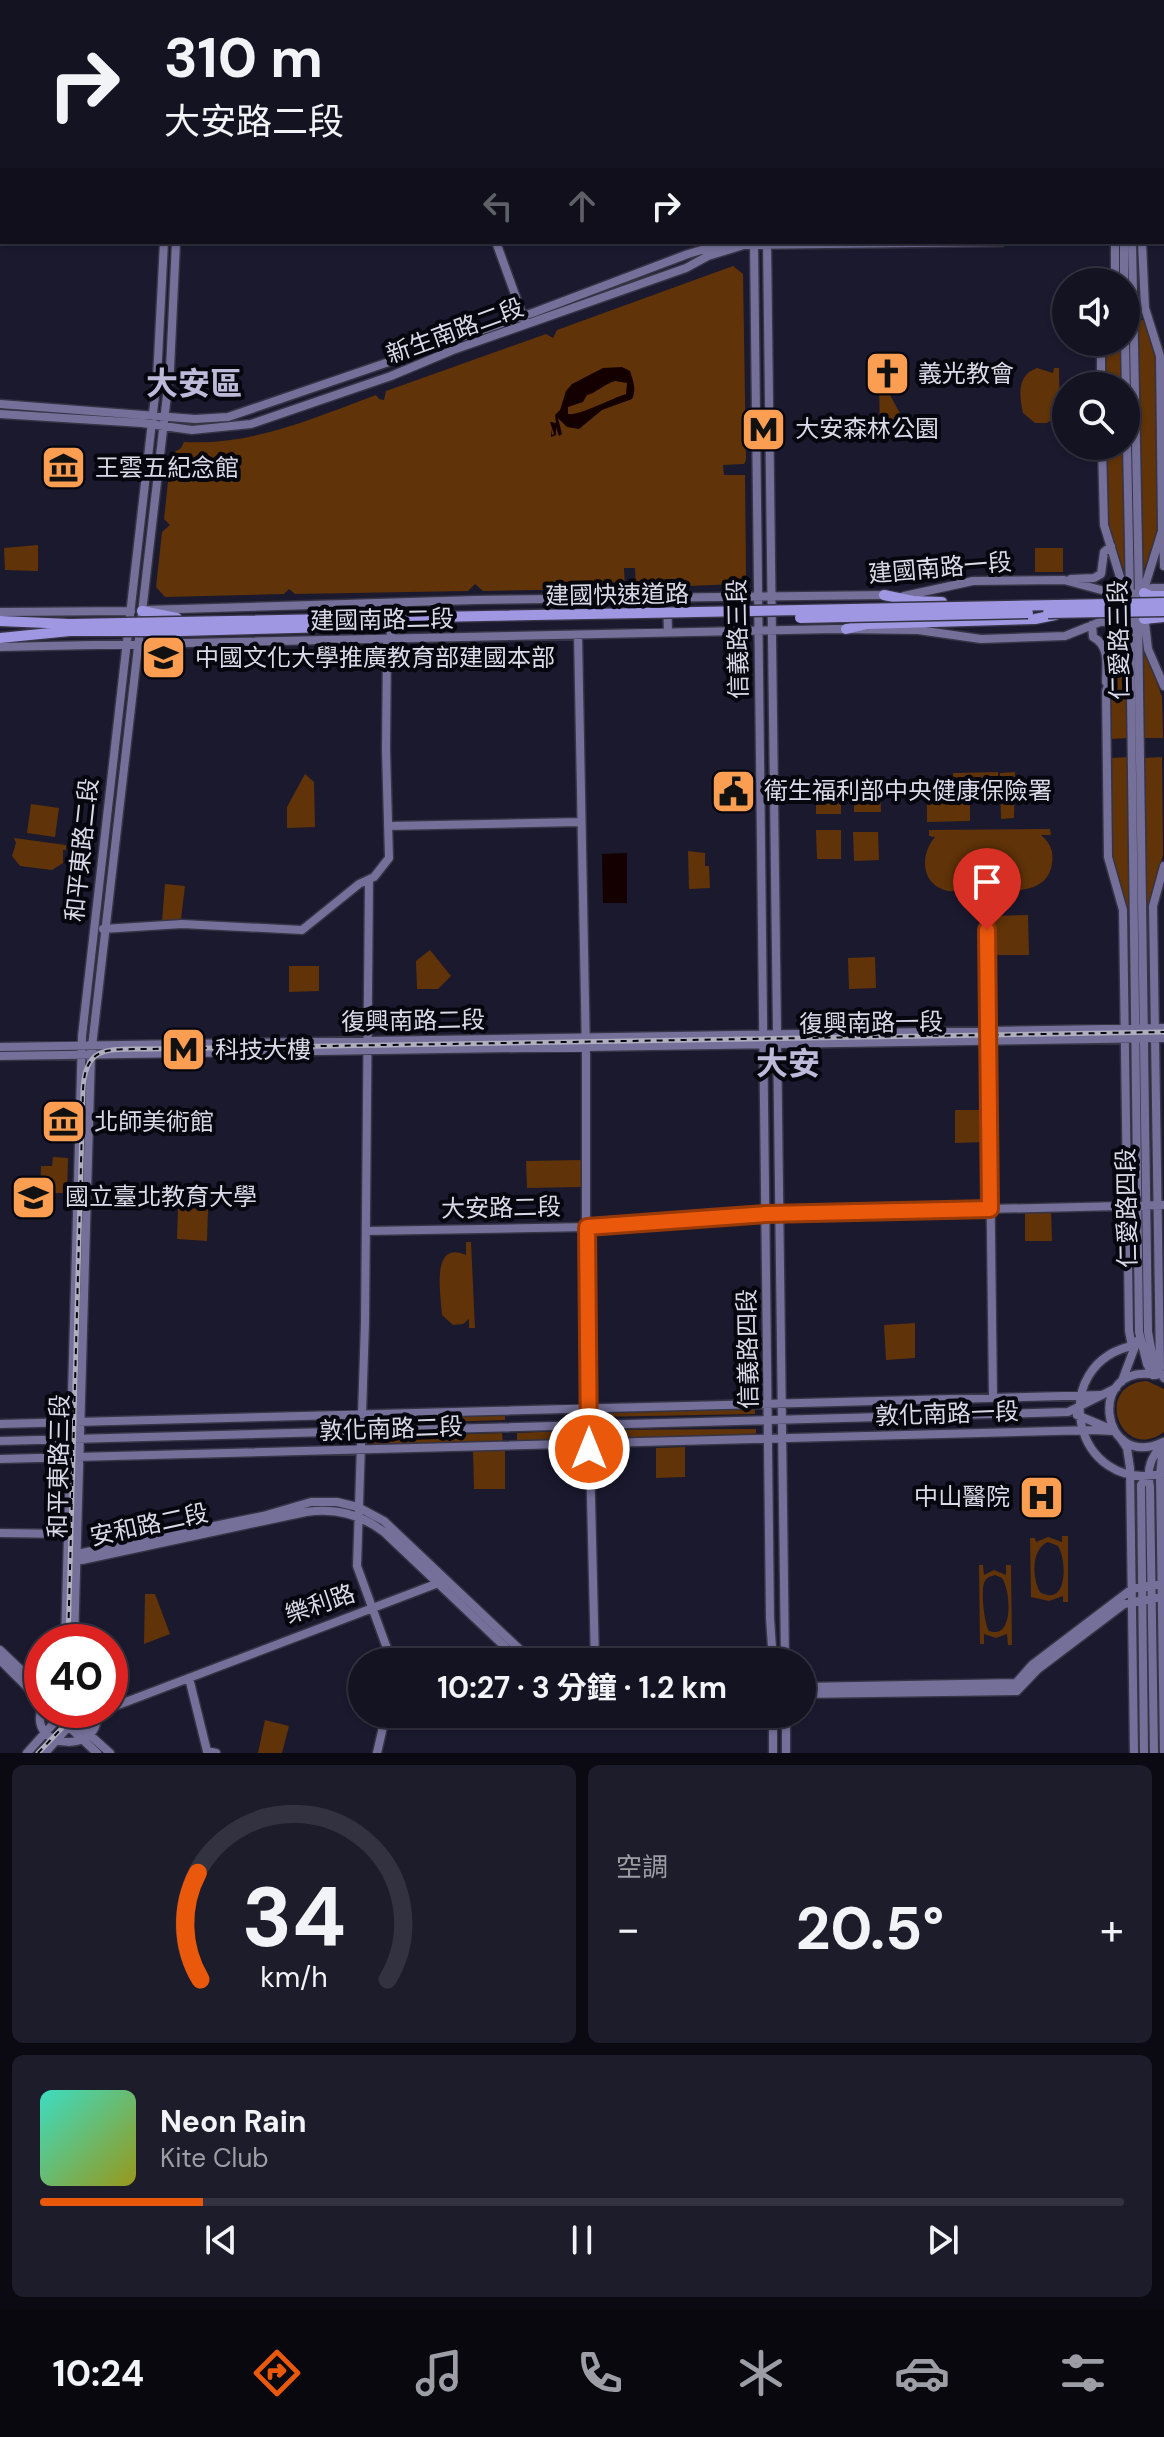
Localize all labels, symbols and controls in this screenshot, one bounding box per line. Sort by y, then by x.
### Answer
text: 310 m [164,21,323,94]
icon: right [32,32,136,136]
text: 大安路二段 [164,98,344,145]
icon: left [476,184,520,228]
icon: ahead [560,184,604,228]
icon: right [644,184,688,228]
map controls [1052,268,1140,460]
button: sound [1052,268,1140,356]
street label: 新生南路二段 [382,291,528,370]
church icon: 義光教會 [863,350,911,398]
place label: 義光教會 [918,358,1014,389]
district label: 大安區 [146,363,242,405]
button: search [1052,372,1140,460]
metro station icon: 大安森林公園 [740,405,788,453]
place label: 大安森林公園 [795,413,939,444]
museum icon: 王雲五紀念館 [40,444,88,492]
place label: 王雲五紀念館 [95,452,239,483]
street label: 建國南路一段 [867,546,1013,589]
street label: 建國快速道路 [545,578,689,611]
street label: 信義路三段 [721,579,754,699]
street label: 仁愛路三段 [1102,580,1135,700]
street label: 建國南路二段 [310,603,454,636]
school or university icon: 中國文化大學推廣教育部建國本部 [140,634,188,682]
place label: 中國文化大學推廣教育部建國本部 [195,642,555,673]
public building icon: 衛生福利部中央健康保險署 [709,767,757,815]
place label: 衛生福利部中央健康保險署 [764,775,1052,806]
street label: 和平東路二段 [59,777,104,923]
pin [953,848,1021,930]
icon: arrive [965,860,1009,904]
street label: 復興南路二段 [341,1004,485,1037]
street label: 復興南路一段 [799,1006,943,1039]
metro station icon: 科技大樓 [160,1026,208,1074]
place label: 科技大樓 [215,1034,311,1065]
district label: 大安 [756,1043,820,1085]
museum icon: 北師美術館 [39,1098,87,1146]
place label: 北師美術館 [94,1106,214,1137]
street label: 仁愛路四段 [1110,1148,1143,1268]
school or university icon: 國立臺北教育大學 [10,1173,58,1221]
place label: 國立臺北教育大學 [65,1181,257,1212]
street label: 大安路二段 [441,1191,561,1224]
street label: 信義路四段 [731,1289,764,1409]
street label: 和平東路三段 [42,1394,75,1538]
street label: 敦化南路一段 [874,1395,1019,1432]
position arrow [547,1407,631,1491]
street label: 敦化南路二段 [318,1410,463,1447]
hospital icon: 中山醫院 [1017,1473,1065,1521]
place label: 中山醫院 [914,1481,1010,1512]
street label: 安和路二段 [87,1497,211,1552]
street label: 樂利路 [281,1577,359,1630]
speed limit sign: 40 [24,1624,128,1728]
text: 10:27 · 3 分鐘 · 1.2 km [437,1668,727,1707]
text: 空調 [616,1850,668,1884]
text: 34 [242,1863,346,1972]
text: 20.5° [796,1889,944,1968]
text: − [616,1900,640,1958]
text: + [1100,1900,1124,1958]
text: km/h [260,1959,328,1996]
text: Neon Rain [160,2102,306,2141]
text: Kite Club [160,2141,269,2175]
icon: previous [199,2218,243,2262]
icon: pause [560,2218,604,2262]
icon: next [921,2218,965,2262]
icon: directions [249,2345,305,2401]
icon: music [411,2345,467,2401]
icon: phone [572,2345,628,2401]
icon: climate [733,2345,789,2401]
icon: car [894,2345,950,2401]
icon: filters [1055,2345,1111,2401]
text: 10:24 [53,2350,144,2397]

